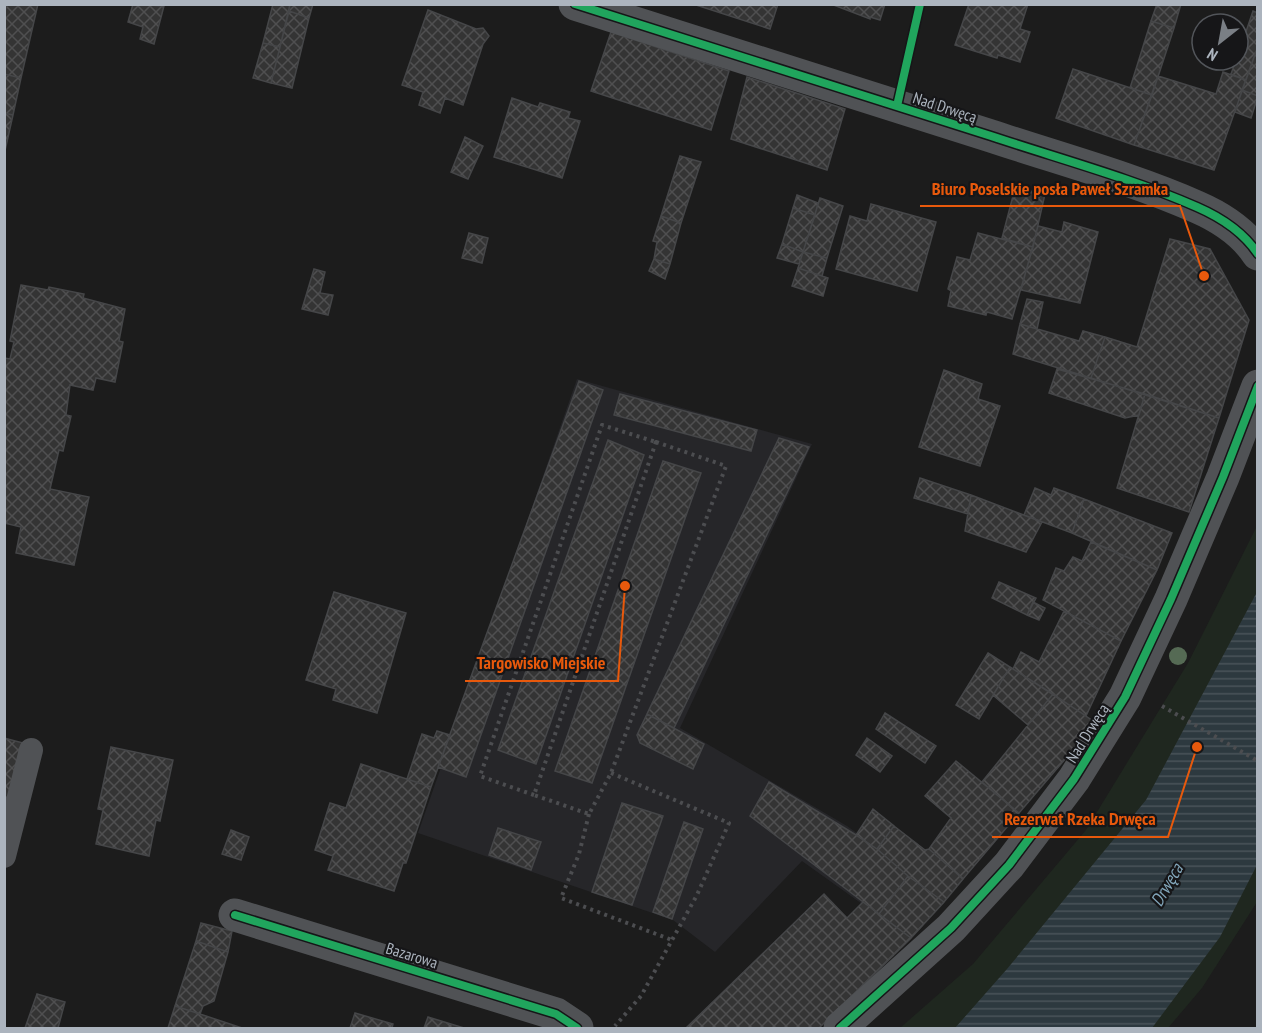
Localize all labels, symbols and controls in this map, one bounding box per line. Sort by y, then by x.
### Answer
north arrow [1190,12,1250,72]
text: N [1203,44,1221,66]
street label: Nad Drwęcą [911,87,979,127]
callout: Biuro Poselskie posła Paweł Szramka [920,170,1180,206]
text: Biuro Poselskie posła Paweł Szramka [932,177,1168,200]
callout: Targowisko Miejskie [465,645,618,681]
text: Targowisko Miejskie [477,651,606,674]
street label: Nad Drwęcą [1061,700,1113,766]
callout: Rezerwat Rzeka Drwęca [992,801,1168,837]
text: Rezerwat Rzeka Drwęca [1004,807,1156,830]
water label: Drwęca [1145,859,1188,910]
street label: Bazarowa [384,938,440,972]

